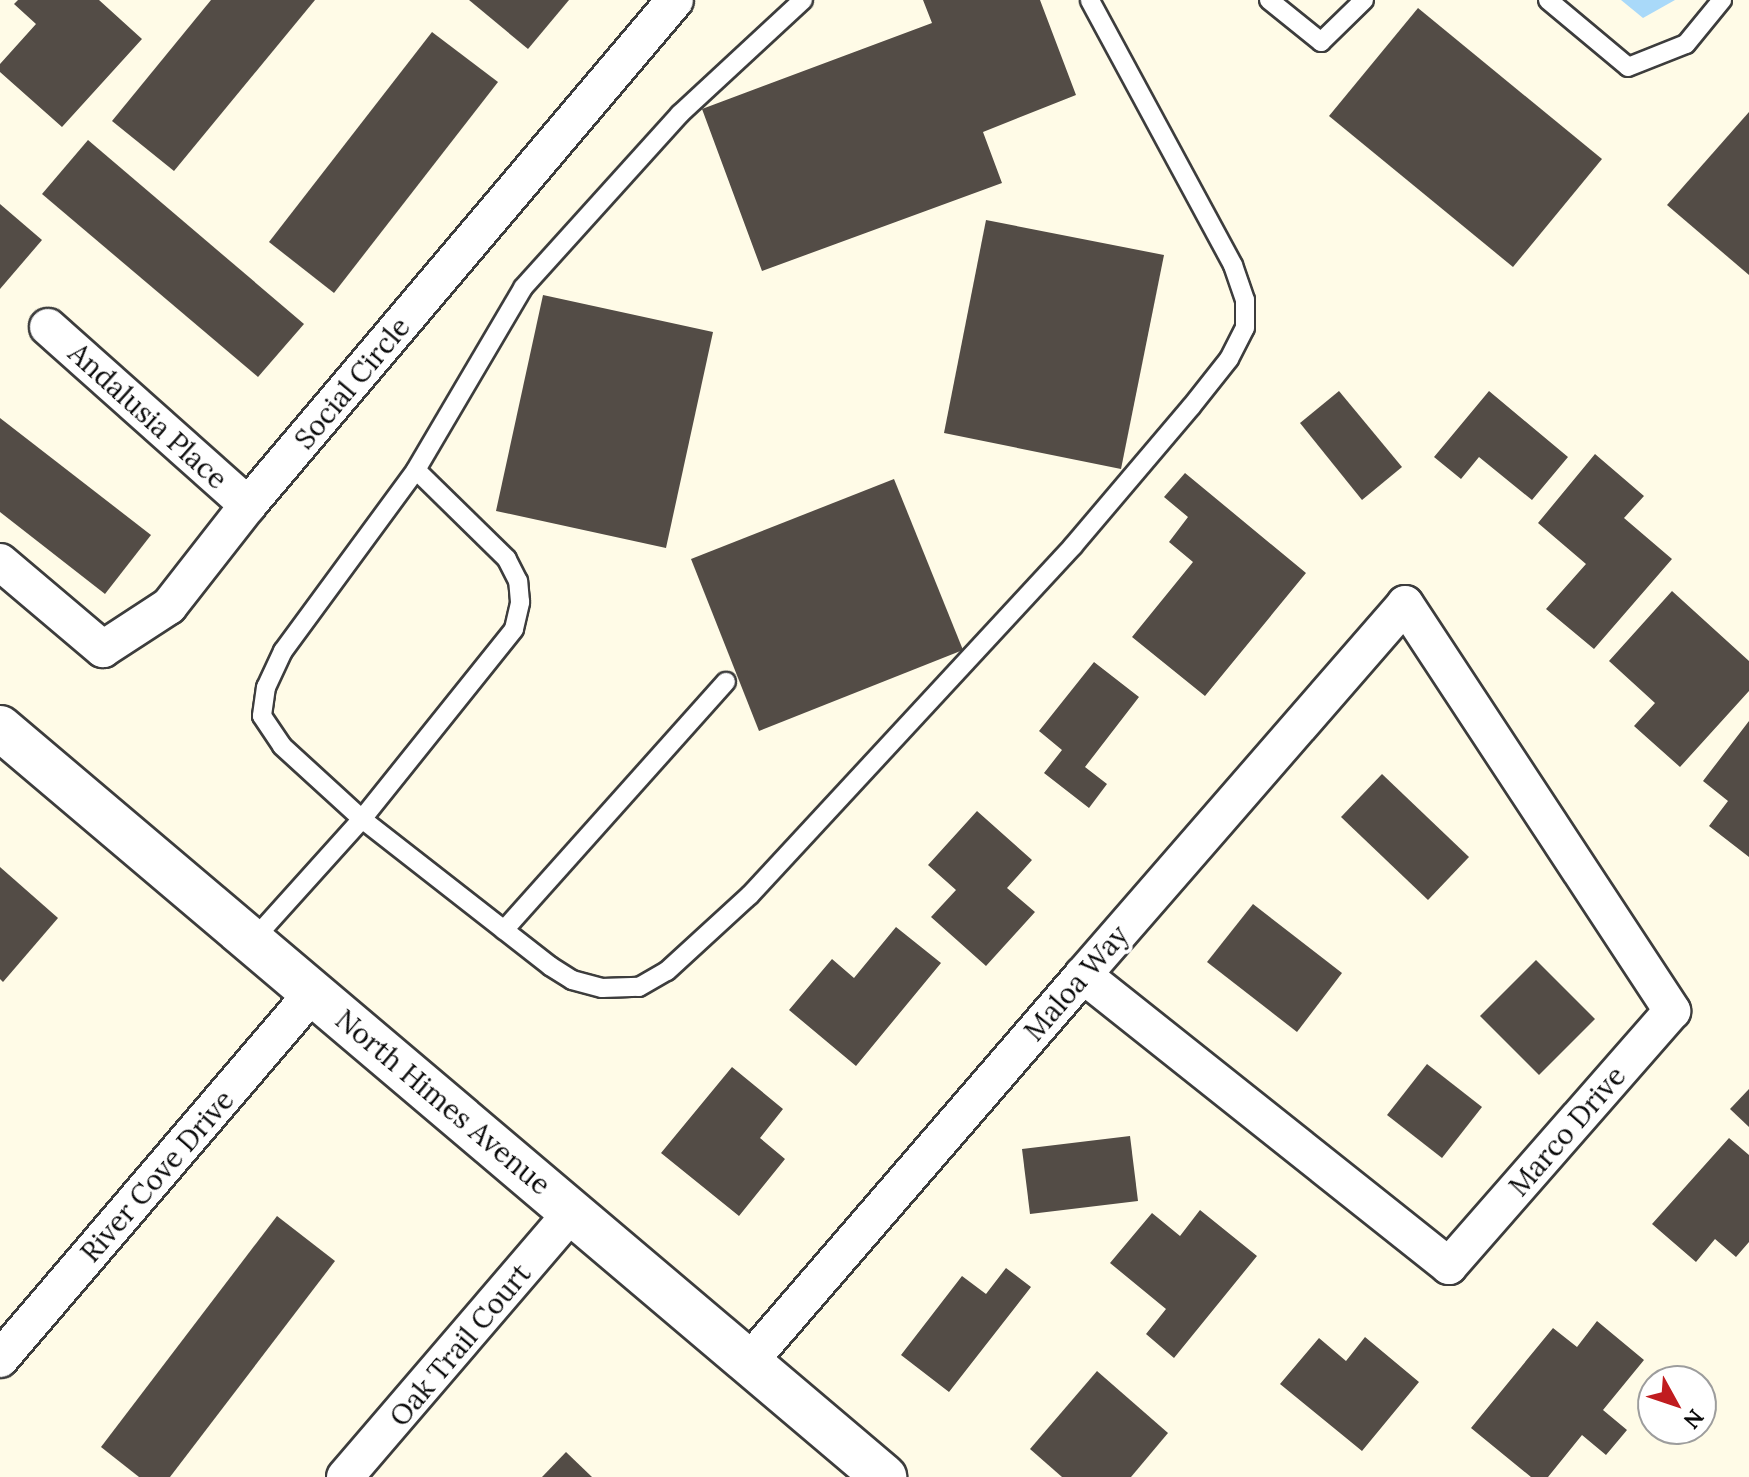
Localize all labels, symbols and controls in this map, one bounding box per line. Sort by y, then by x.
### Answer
street label: Social Circle [287,310,417,456]
street label: Andalusia Place [62,336,234,496]
street label: Maloa Way [1017,919,1135,1047]
street label: North Himes Avenue [329,1002,557,1202]
street label: Marco Drive [1502,1059,1632,1203]
street label: River Cove Drive [73,1083,241,1269]
street label: Oak Trail Court [382,1257,538,1433]
north arrow [1637,1365,1717,1445]
text: N [1678,1404,1710,1435]

